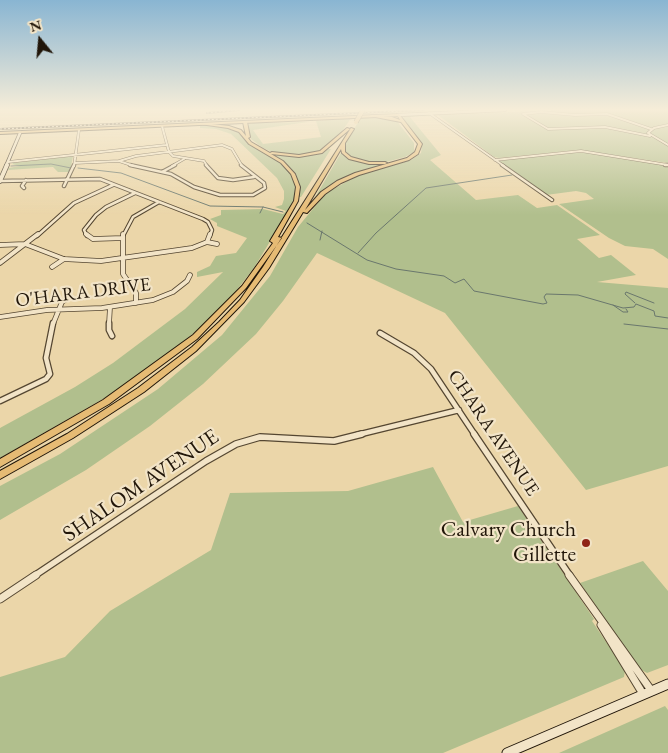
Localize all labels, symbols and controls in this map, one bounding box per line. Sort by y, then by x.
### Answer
north arrow [15,15,65,65]
text: N [28,15,44,36]
street label: O'HARA DRIVE [14,273,152,313]
street label: CHARA AVENUE [442,366,544,500]
street label: SHALOM AVENUE [58,424,224,548]
place label: Calvary Church Gillette [441,517,576,568]
marker: Calvary Church Gillette [580,537,592,549]

